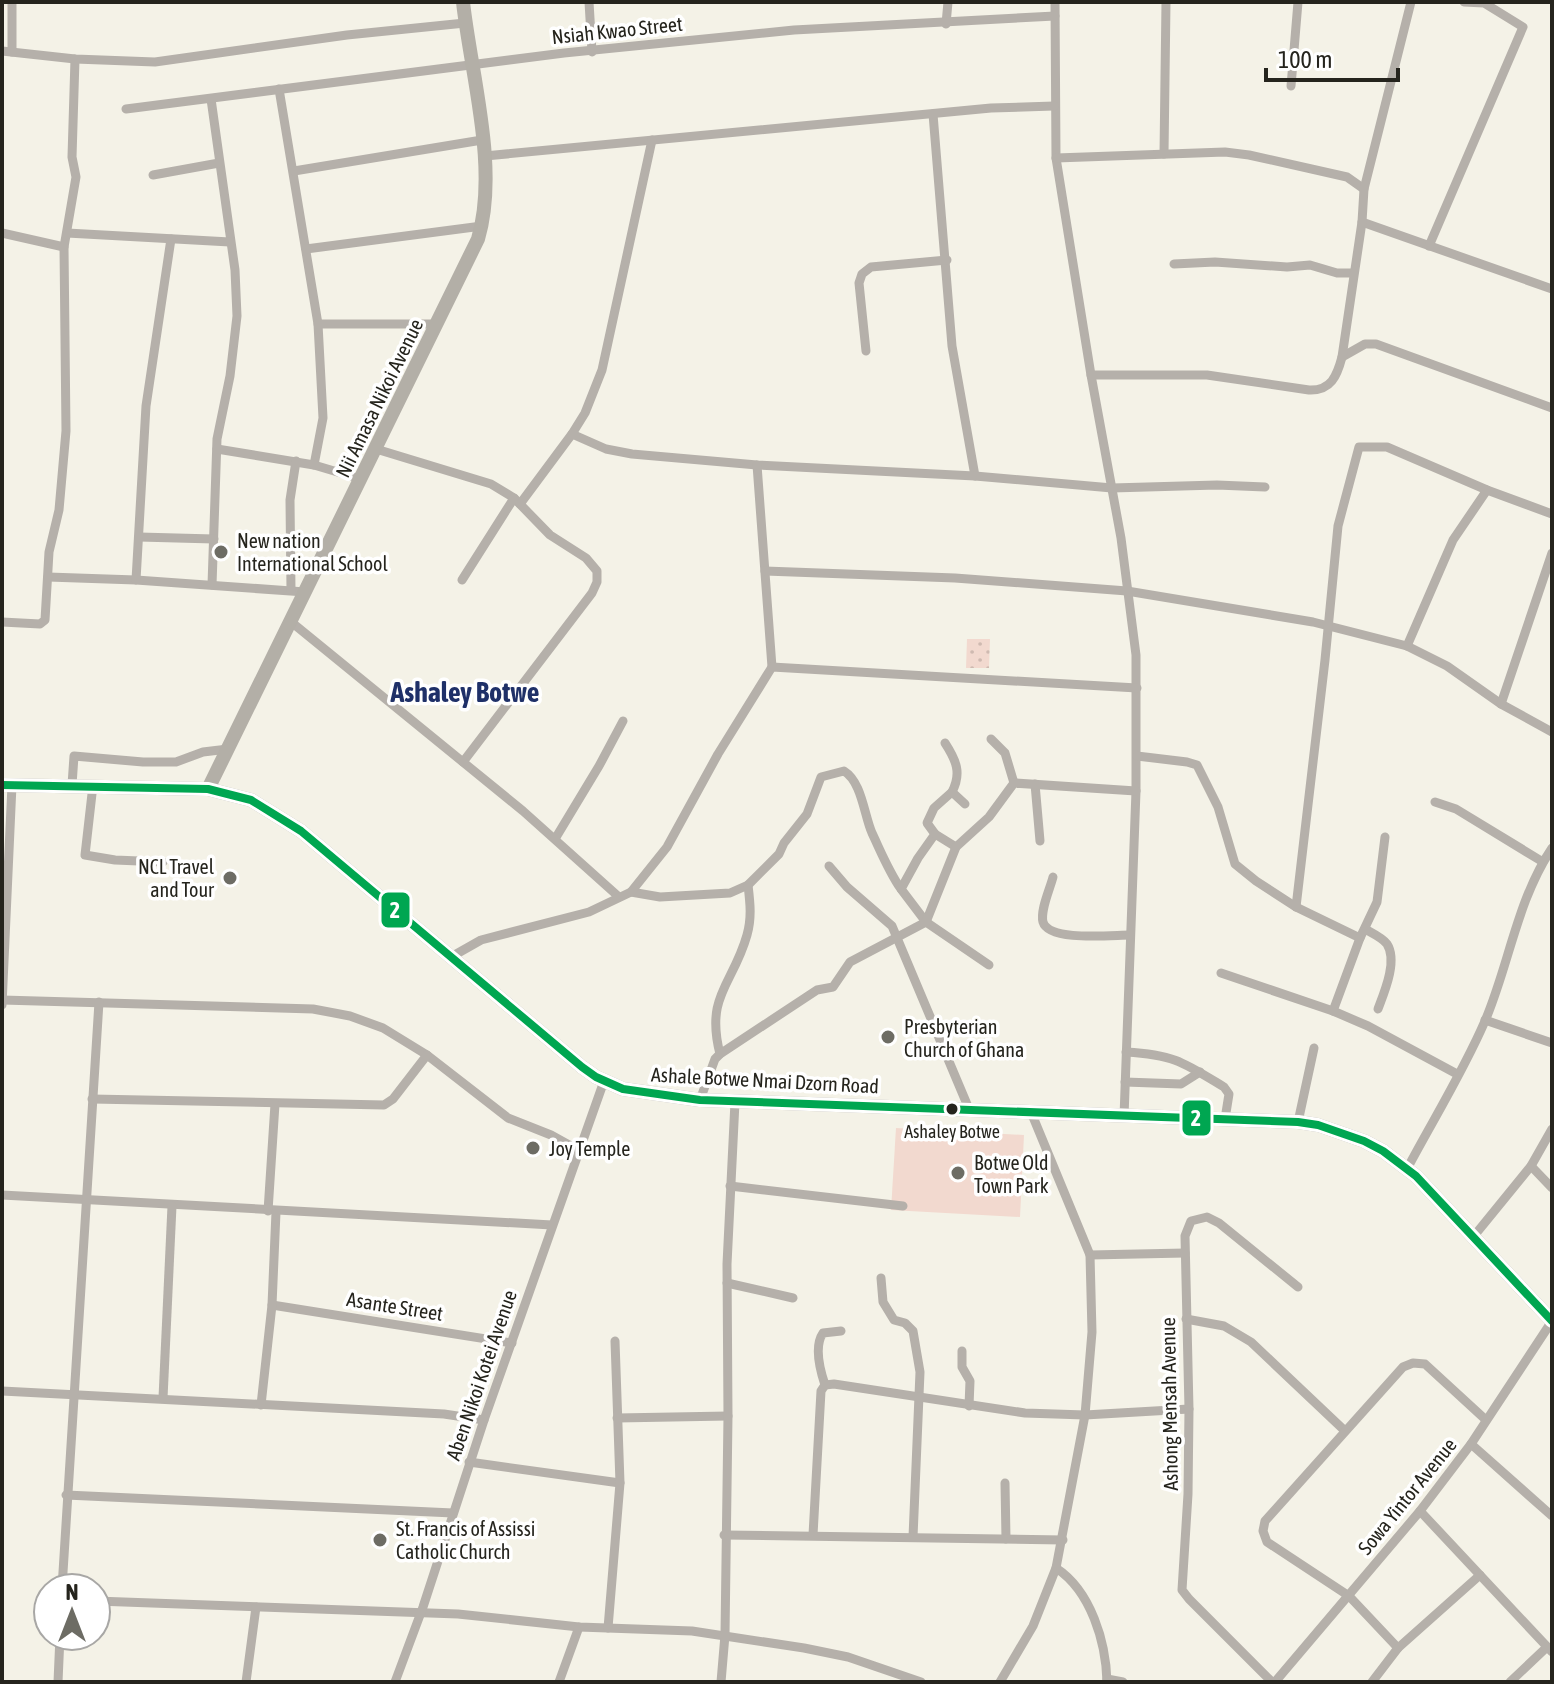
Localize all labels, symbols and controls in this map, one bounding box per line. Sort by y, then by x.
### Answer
street label: Nsiah Kwao Street [550,12,684,48]
scale bar [1266,32,1398,82]
text: 100 m [1278,46,1332,73]
street label: Nii Amasa Nikoi Avenue [331,315,427,481]
place label: New nation International School [237,529,388,575]
marker: New nation International School [212,543,230,561]
district label: Ashaley Botwe [390,676,539,708]
place label: NCL Travel and Tour [138,855,215,901]
marker: NCL Travel and Tour [221,869,239,887]
line badge: 2 [380,891,411,929]
text: 2 [390,897,400,923]
place label: Presbyterian Church of Ghana [904,1015,1024,1061]
marker: Presbyterian Church of Ghana [879,1028,897,1046]
street label: Ashale Botwe Nmai Dzorn Road [651,1063,879,1097]
line badge: 2 [1181,1099,1212,1137]
marker: Ashaley Botwe [944,1101,960,1117]
text: 2 [1191,1105,1201,1131]
place label: Ashaley Botwe [904,1121,1000,1142]
place label: Joy Temple [549,1137,630,1160]
marker: Joy Temple [524,1139,542,1157]
place label: Botwe Old Town Park [974,1151,1049,1197]
marker: Botwe Old Town Park [949,1164,967,1182]
street label: Asante Street [345,1287,445,1325]
street label: Aben Nikoi Kotei Avenue [441,1287,521,1463]
street label: Ashong Mensah Avenue [1156,1317,1182,1491]
street label: Sowa Yintor Avenue [1353,1433,1461,1559]
place label: St. Francis of Assissi Catholic Church [396,1517,535,1563]
marker: St. Francis of Assissi Catholic Church [371,1531,389,1549]
north arrow [32,1572,112,1652]
text: N [66,1579,78,1605]

